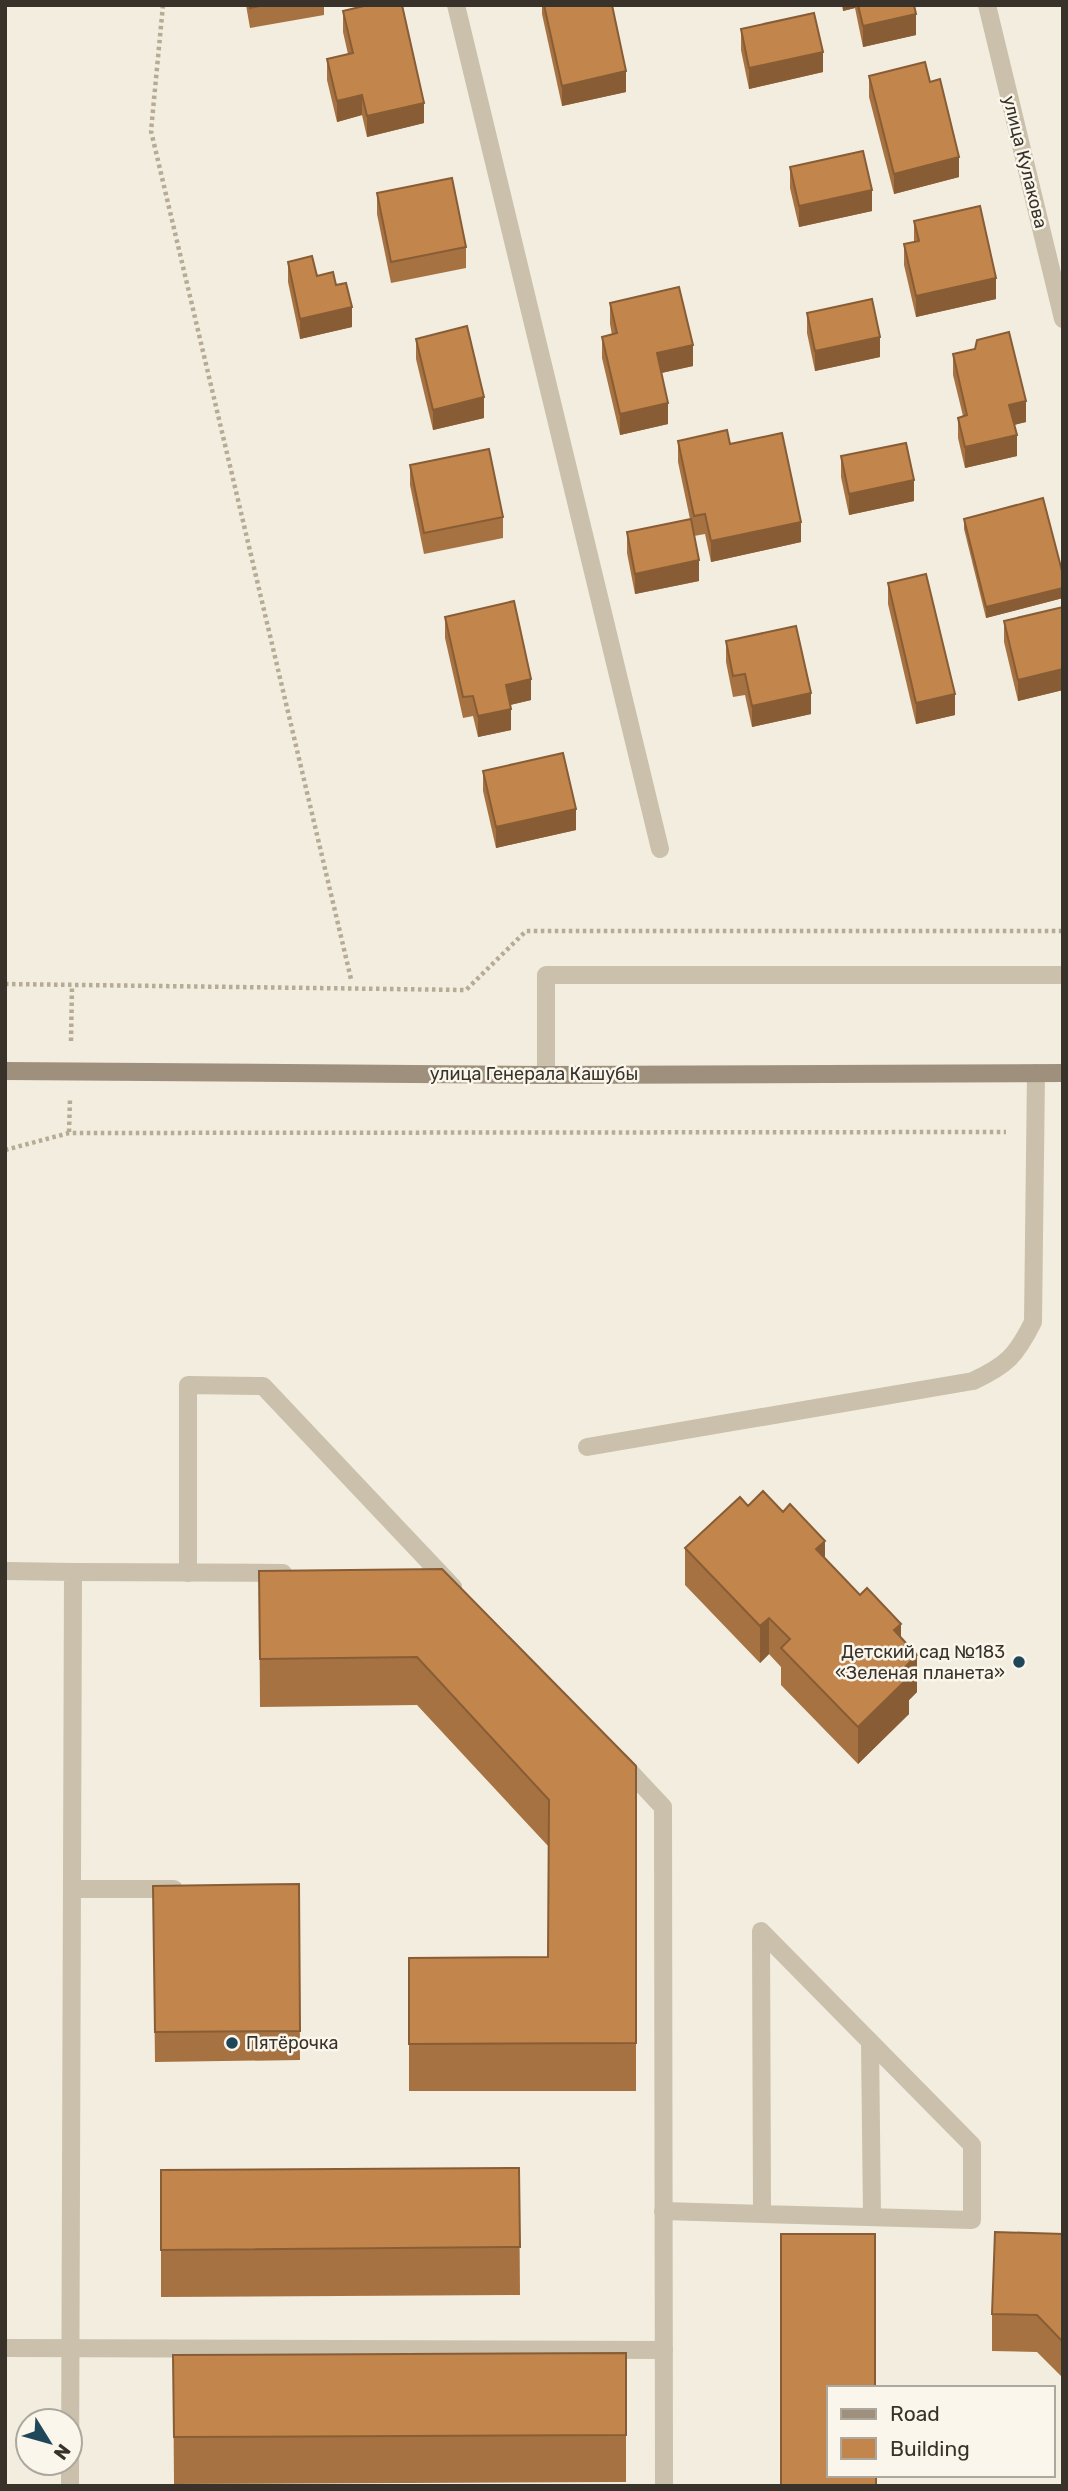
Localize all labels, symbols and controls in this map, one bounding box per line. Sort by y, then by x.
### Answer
street label: улица Кулакова [998,93,1052,231]
street label: улица Генерала Кашубы [430,1063,638,1085]
place label: Детский сад №183 «Зеленая планета» [835,1641,1005,1684]
marker: Детский сад №183 «Зеленая планета» [1011,1654,1027,1670]
place label: Пятёрочка [246,2032,339,2054]
marker: Пятёрочка [224,2035,240,2051]
legend [827,2386,1054,2477]
text: Road [890,2401,940,2426]
north arrow [14,2407,84,2477]
text: Building [890,2436,970,2461]
text: N [49,2440,75,2464]

